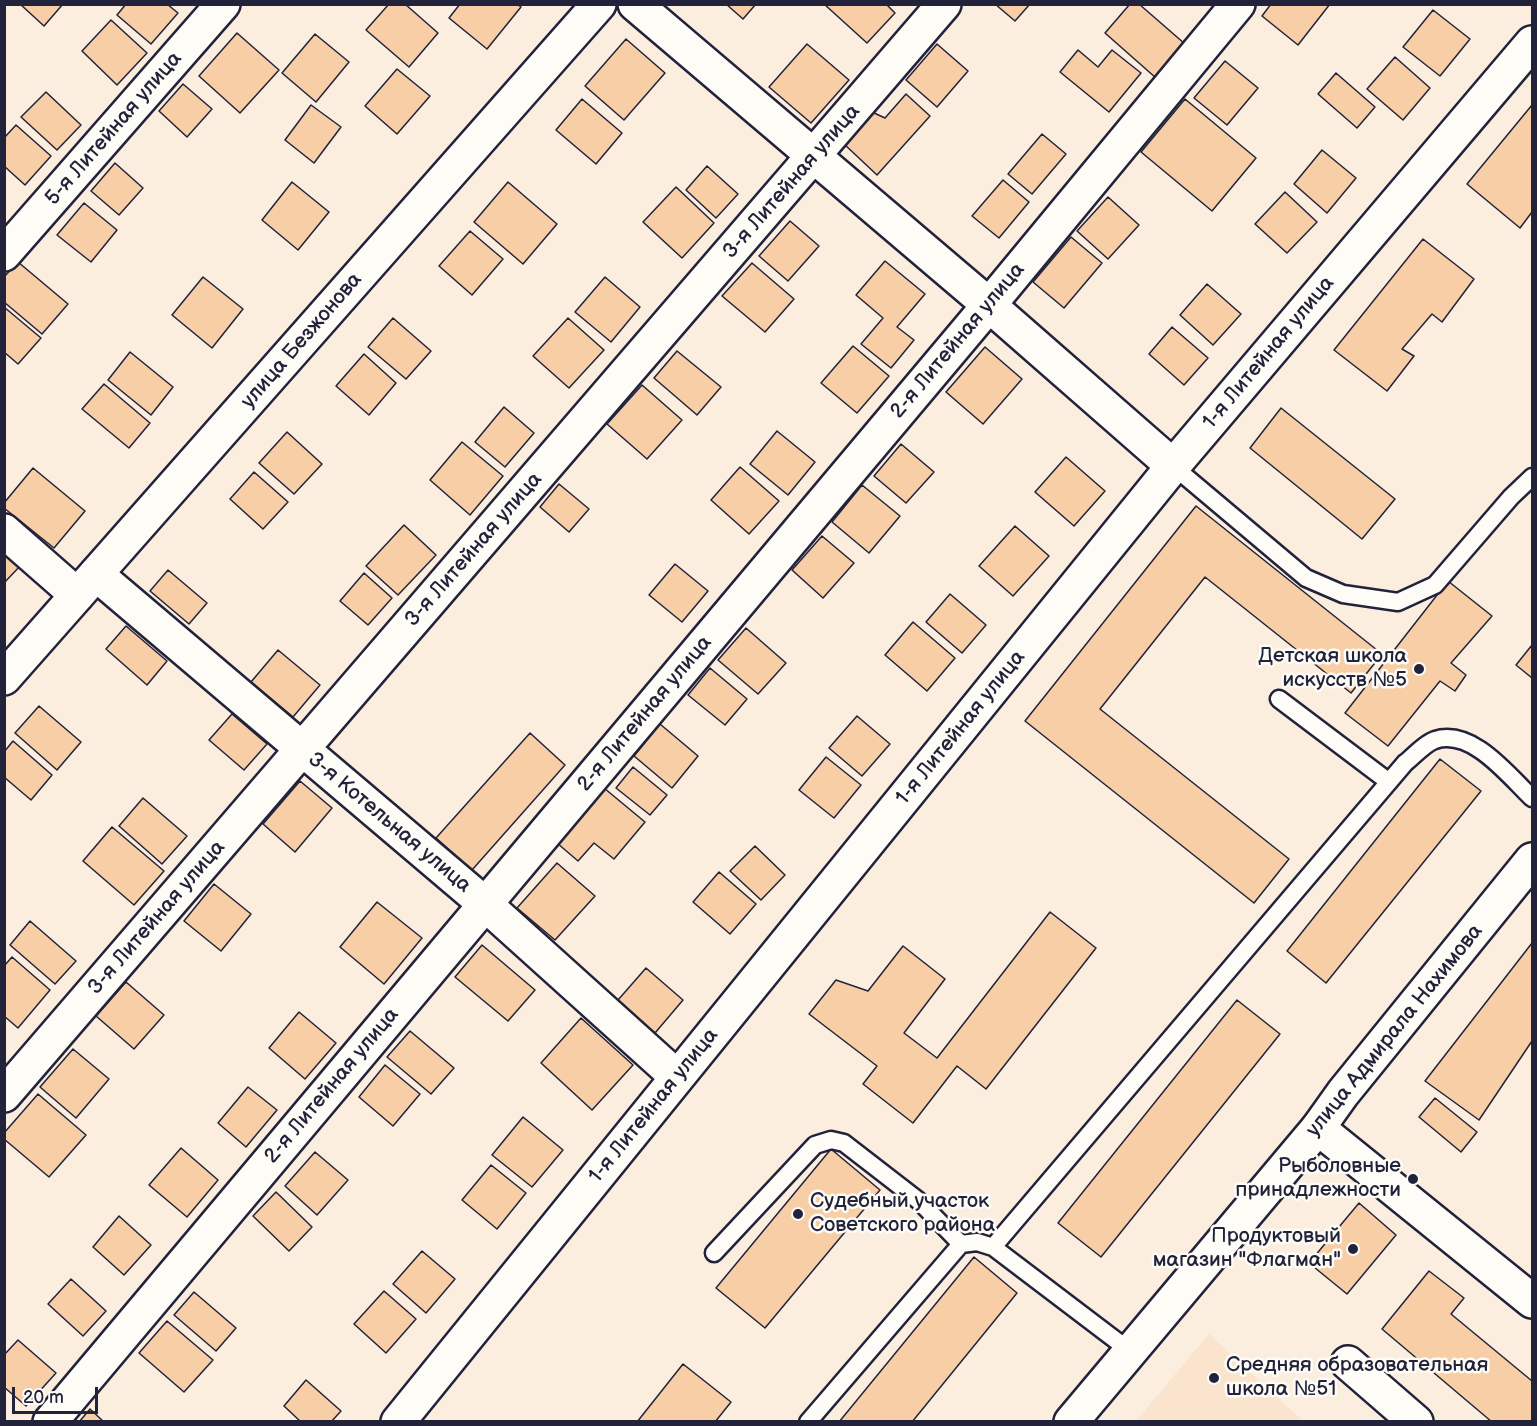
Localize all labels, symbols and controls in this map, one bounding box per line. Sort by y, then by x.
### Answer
street label: 5-я Литейная улица [40,47,188,211]
street label: 3-я Литейная улица [718,100,866,264]
street label: 2-я Литейная улица [885,258,1031,424]
street label: улица Безжонова [236,268,368,414]
street label: 1-я Литейная улица [1198,272,1340,434]
street label: 3-я Литейная улица [400,468,548,632]
street label: 2-я Литейная улица [572,631,718,797]
place label: Детская школа искусств №5 [1258,644,1407,694]
street label: 1-я Литейная улица [891,646,1031,810]
marker: Детская школа искусств №5 [1412,662,1426,676]
street label: 3-я Котельная улица [302,747,476,899]
street label: 3-я Литейная улица [83,836,231,1000]
street label: улица Адмирала Нахимова [1301,920,1489,1142]
street label: 2-я Литейная улица [259,1003,405,1169]
street label: 1-я Литейная улица [584,1024,724,1188]
place label: Рыболовные принадлежности [1235,1154,1401,1204]
marker: Рыболовные принадлежности [1406,1172,1420,1186]
place label: Судебный участок Советского района [810,1189,995,1239]
marker: Судебный участок Советского района [791,1207,805,1221]
place label: Продуктовый магазин "Флагман" [1153,1224,1341,1274]
marker: Продуктовый магазин "Флагман" [1346,1242,1360,1256]
place label: Средняя образовательная школа №51 [1226,1353,1488,1403]
marker: Средняя образовательная школа №51 [1207,1371,1221,1385]
scale bar [15,1375,100,1413]
text: 20 m [23,1387,64,1408]

